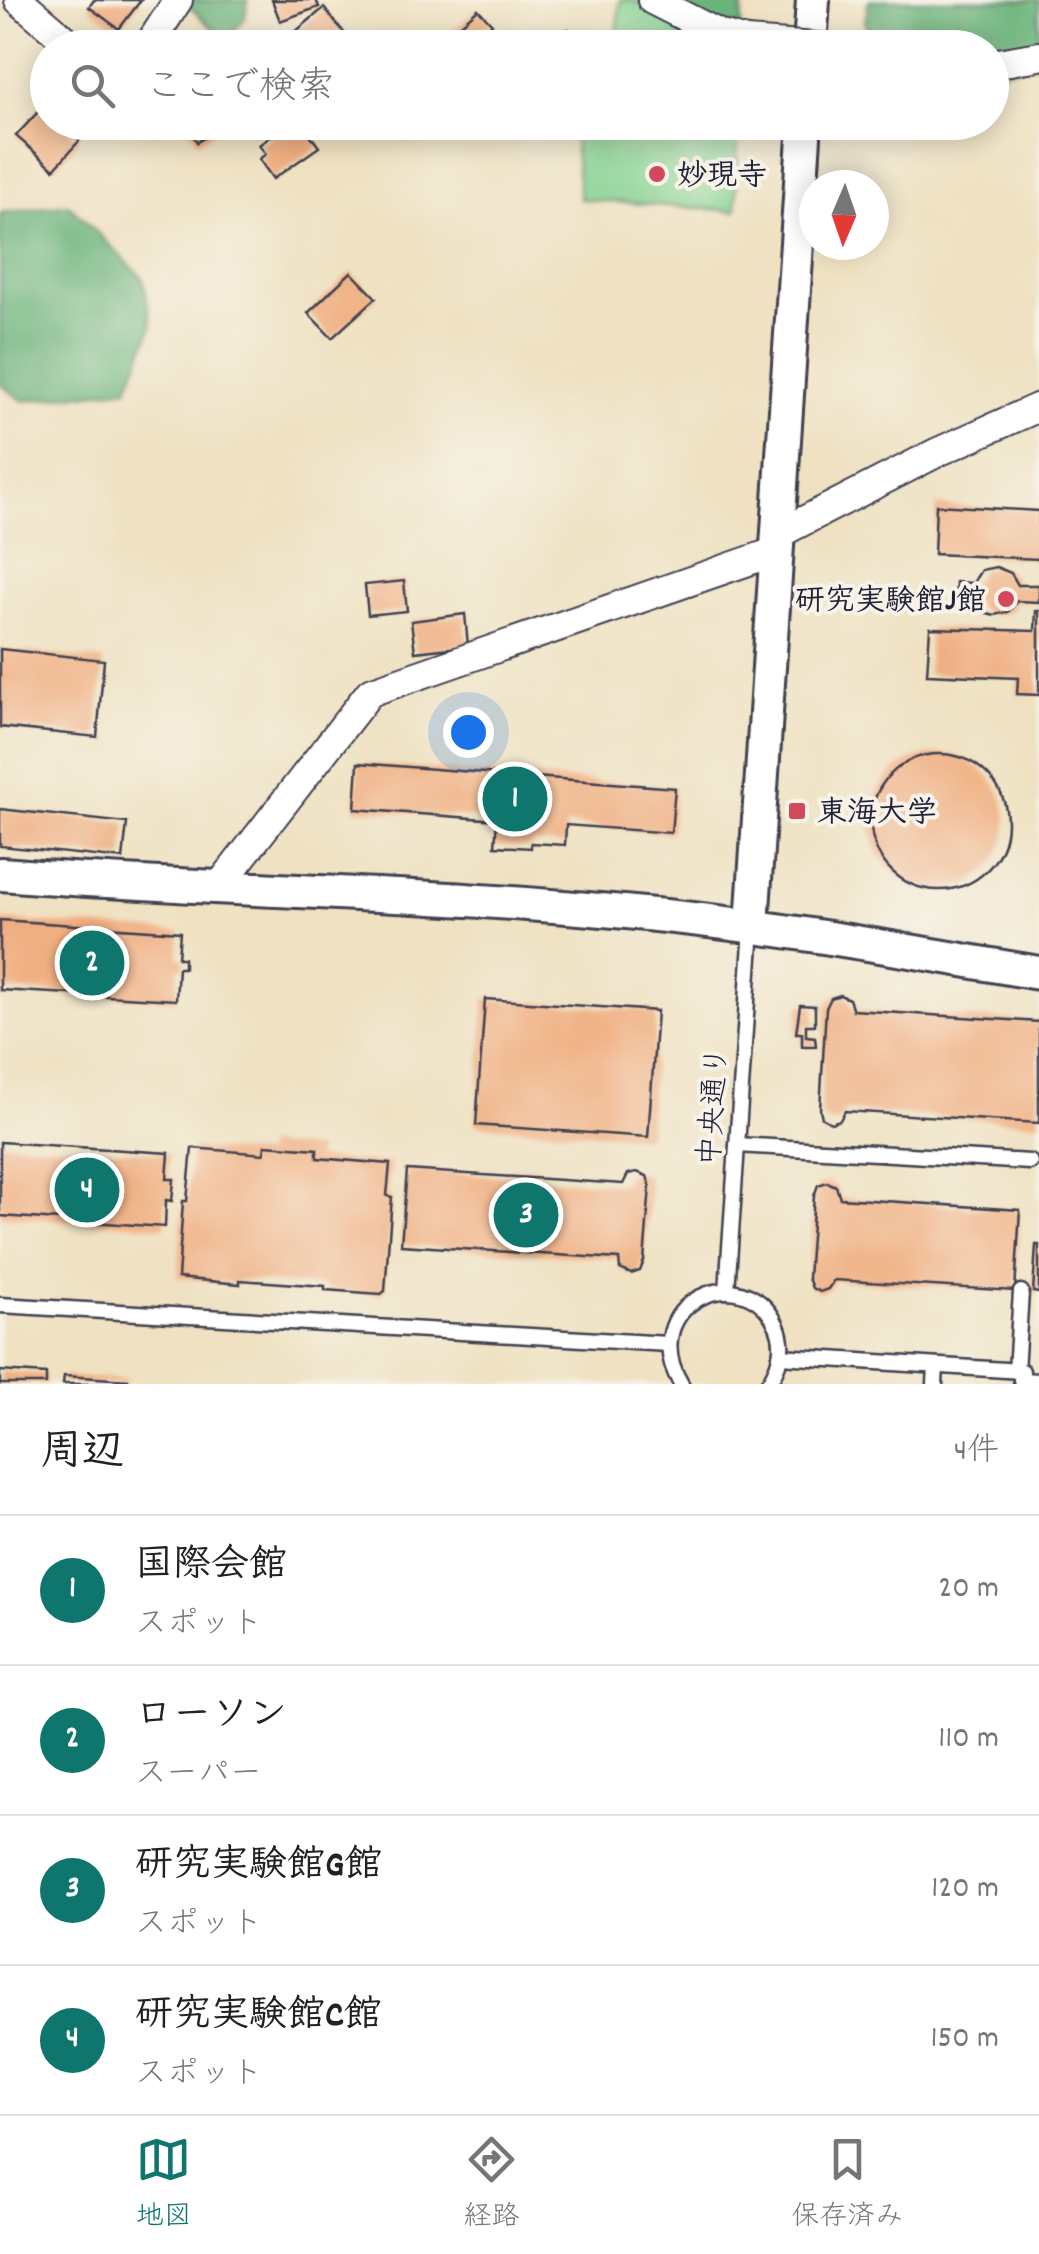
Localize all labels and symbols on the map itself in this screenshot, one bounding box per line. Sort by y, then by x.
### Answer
place label: 妙現寺 [677,157,767,200]
marker: 妙現寺 [646,163,668,185]
north arrow [799,170,889,260]
place label: 研究実験館J館 [795,582,986,625]
marker: 研究実験館J館 [995,588,1017,610]
your location [443,707,494,758]
pin: 1 [482,762,548,836]
place label: 東海大学 [817,794,937,837]
marker: 東海大学 [786,800,808,822]
pin: 2 [59,926,124,1000]
street label: 中央通り [691,1045,742,1168]
pin: 4 [54,1152,120,1228]
pin: 3 [494,1178,558,1252]

